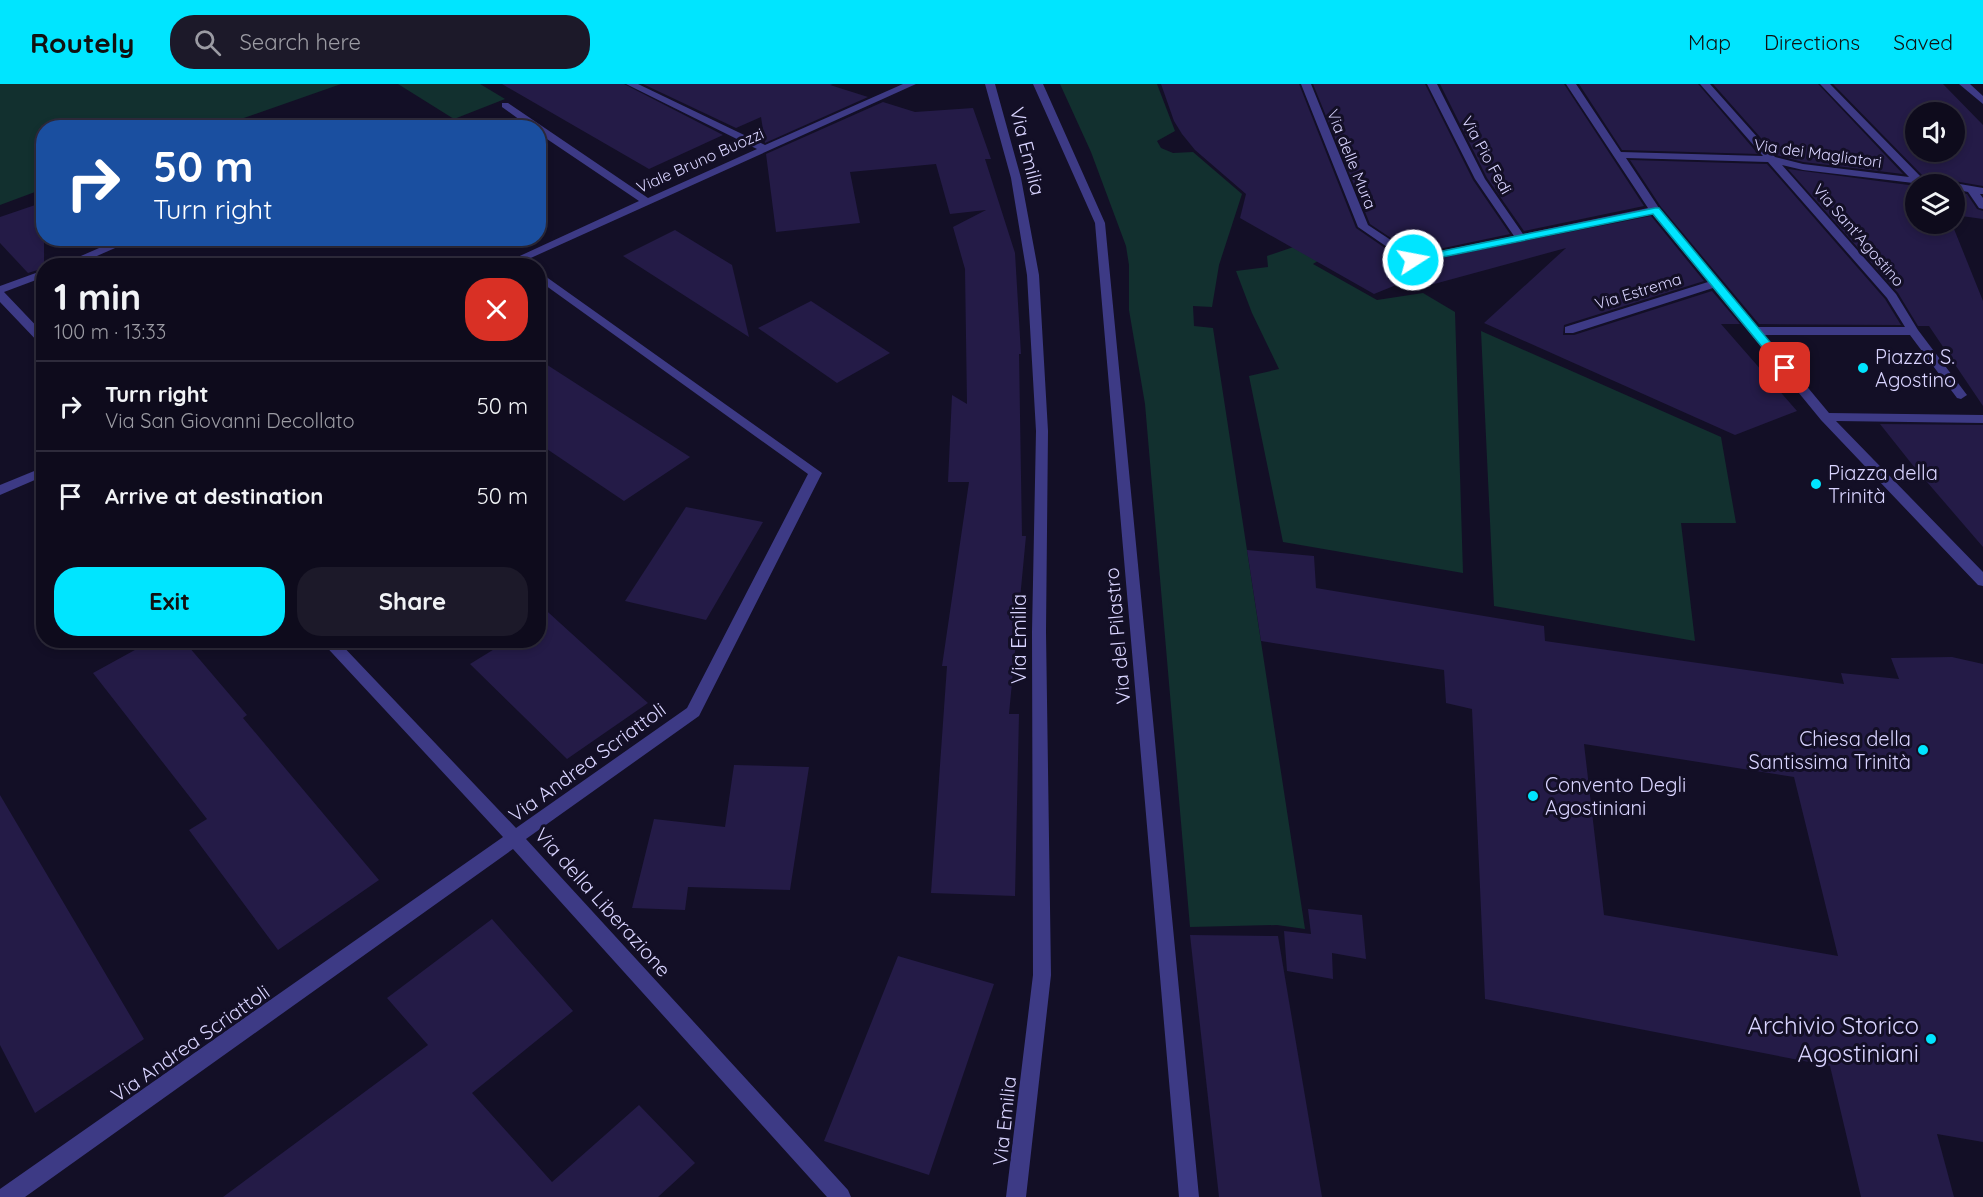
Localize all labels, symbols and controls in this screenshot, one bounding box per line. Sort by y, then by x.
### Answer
search box [170,15,590,69]
text: Routely [30,25,134,60]
icon: search [191,26,224,59]
text: Search here [239,28,361,56]
text: Map [1688,29,1731,55]
text: Directions [1764,29,1860,55]
text: Saved [1893,29,1953,55]
map controls [1905,102,1965,234]
button: sound [1905,102,1965,162]
street label: Via Emilia [1005,104,1051,198]
street label: Via delle Mura [1323,106,1381,212]
street label: Via Pio Fedi [1457,112,1517,198]
street label: Viale Bruno Buozzi [633,123,767,197]
street label: Via dei Magliatori [1753,134,1883,172]
text: 50 m [153,140,253,193]
icon: right [54,144,132,222]
button: layers [1905,174,1965,234]
street label: Via Sant'Agostino [1809,180,1909,290]
text: Turn right [153,192,272,226]
position arrow [1381,228,1445,292]
street label: Via Estrema [1592,268,1684,314]
text: 1 min [54,274,141,319]
button: close [465,278,528,341]
text: 100 m · 13:33 [54,319,166,344]
pin [1759,342,1810,393]
place label: Piazza S. Agostino [1875,344,1956,392]
icon: arrive [1768,351,1801,384]
marker: Piazza S. Agostino [1856,361,1870,375]
text: Turn right [105,380,209,408]
icon: right [54,390,87,423]
text: 50 m [477,392,528,420]
text: Via San Giovanni Decollato [105,408,355,433]
place label: Piazza della Trinità [1828,460,1938,508]
marker: Piazza della Trinità [1809,477,1823,491]
icon: arrive [54,480,87,513]
text: Arrive at destination [105,482,323,510]
text: 50 m [477,482,528,510]
button: Exit [54,567,285,636]
button: Share [297,567,528,636]
street label: Via del Pilastro [1099,567,1135,705]
street label: Via Emilia [1006,594,1031,684]
street label: Via Andrea Scriattoli [504,697,670,827]
place label: Chiesa della Santissima Trinità [1749,726,1911,774]
marker: Chiesa della Santissima Trinità [1916,743,1930,757]
place label: Convento Degli Agostiniani [1545,772,1686,820]
marker: Convento Degli Agostiniani [1526,789,1540,803]
street label: Via della Liberazione [529,822,677,982]
street label: Via Andrea Scriattoli [106,979,274,1107]
place label: Archivio Storico Agostiniani [1747,1010,1919,1068]
marker: Archivio Storico Agostiniani [1924,1032,1938,1046]
street label: Via Emilia [987,1075,1021,1167]

